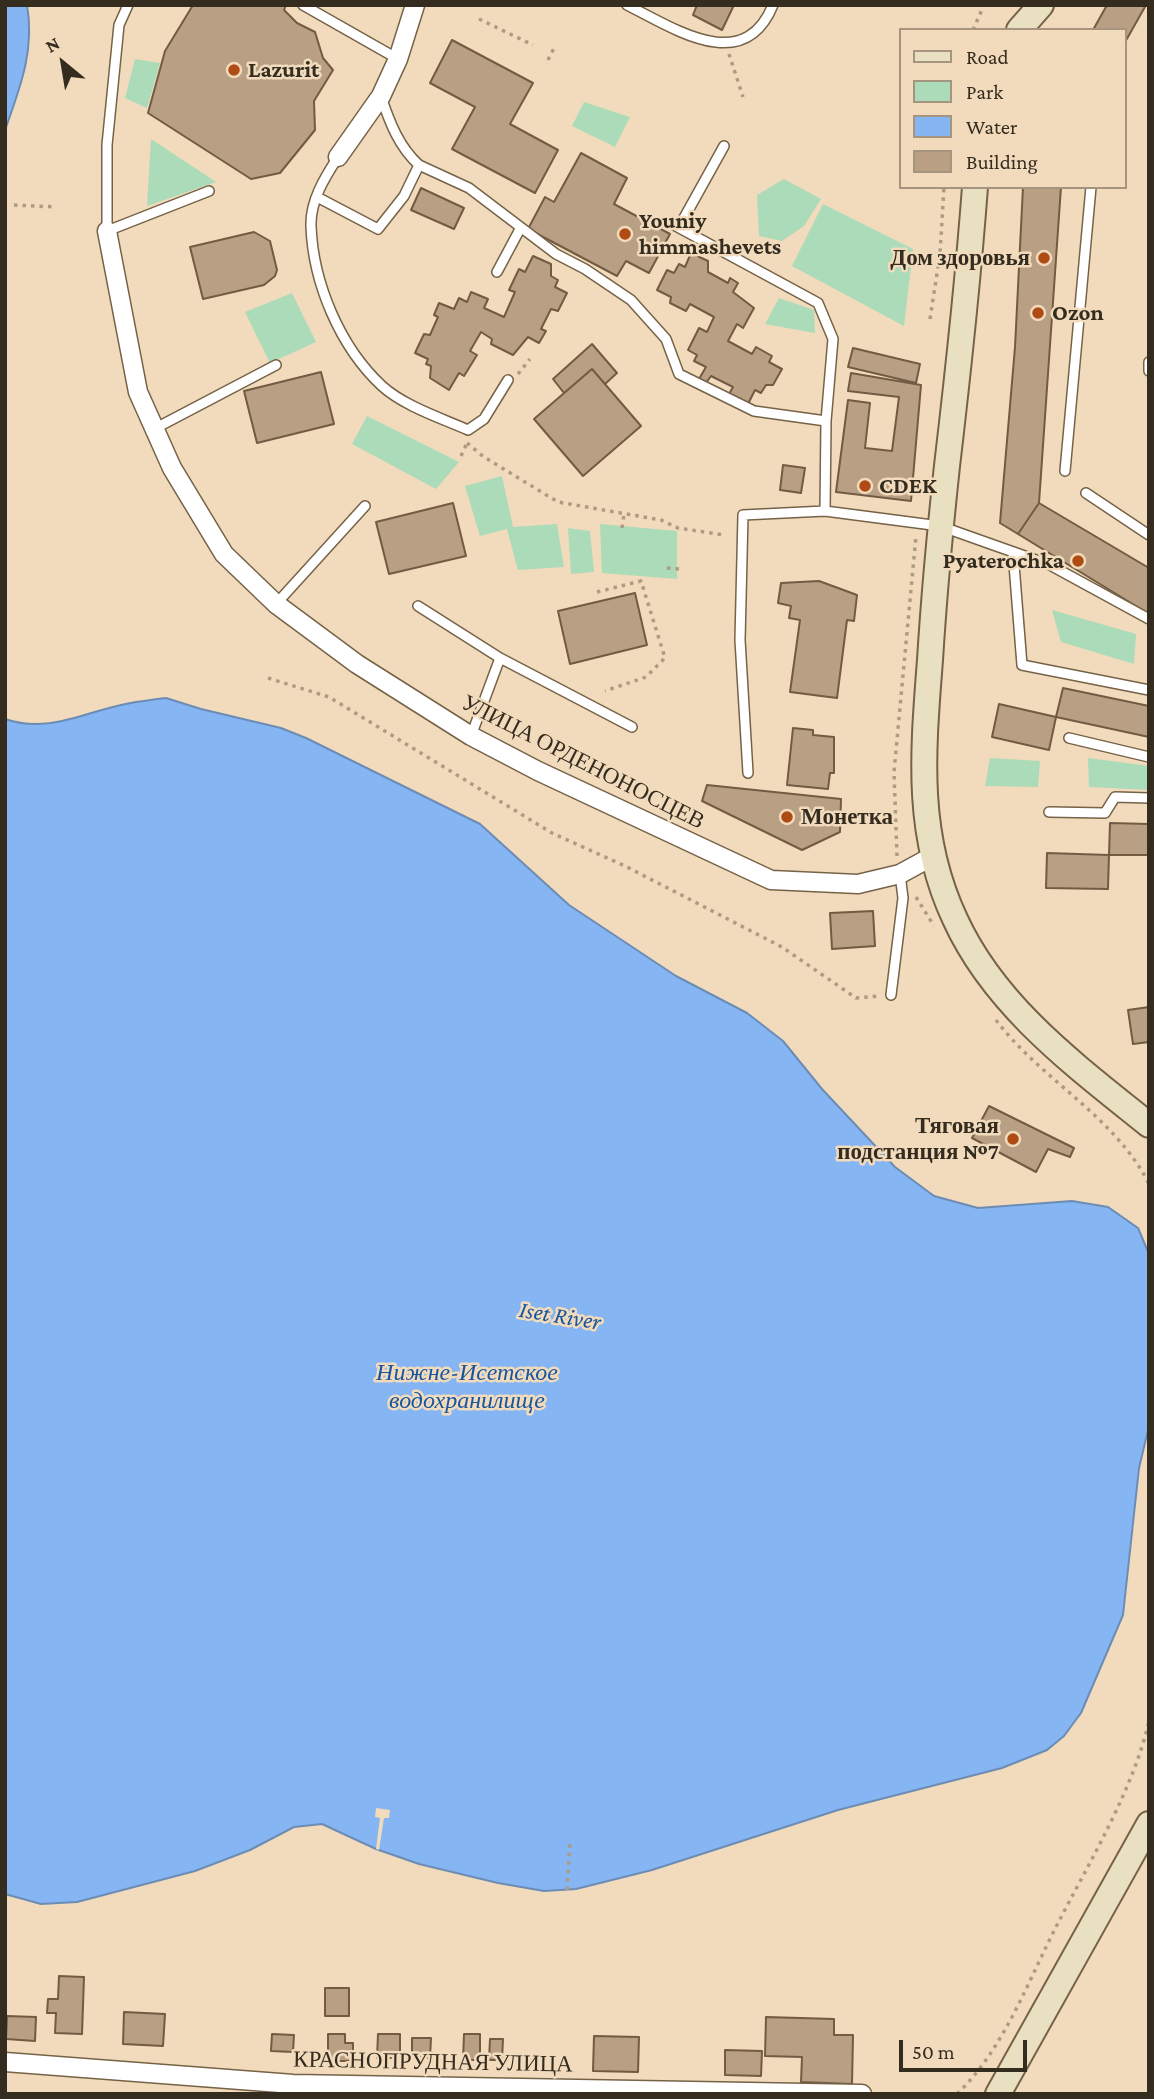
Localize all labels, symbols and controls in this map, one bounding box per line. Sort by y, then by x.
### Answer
north arrow [28,28,98,98]
legend [898,28,1126,189]
text: N [41,32,63,57]
text: Road [966,45,1009,69]
place label: Lazurit [248,56,319,84]
marker: Lazurit [226,62,242,78]
text: Park [966,80,1003,104]
text: Water [966,115,1018,139]
text: Building [966,150,1038,174]
place label: Youniy himmashevets [639,207,781,261]
marker: Youniy himmashevets [617,226,633,242]
place label: Дом здоровья [890,244,1030,272]
marker: Дом здоровья [1036,250,1052,266]
place label: Ozon [1052,299,1104,327]
marker: Ozon [1030,305,1046,321]
place label: CDEK [879,472,937,500]
marker: CDEK [857,478,873,494]
place label: Pyaterochka [943,547,1064,575]
marker: Pyaterochka [1070,553,1086,569]
street label: УЛИЦА ОРДЕНОНОСЦЕВ [457,689,709,835]
place label: Монетка [801,803,893,831]
marker: Монетка [779,809,795,825]
place label: Тяговая подстанция №7 [837,1112,999,1166]
marker: Тяговая подстанция №7 [1005,1131,1021,1147]
water label: Iset River [517,1295,603,1337]
water label: Нижне-Исетское водохранилище [376,1359,558,1415]
scale bar [902,2025,1030,2070]
text: 50 m [912,2040,955,2064]
street label: КРАСНОПРУДНАЯ УЛИЦА [293,2046,573,2078]

